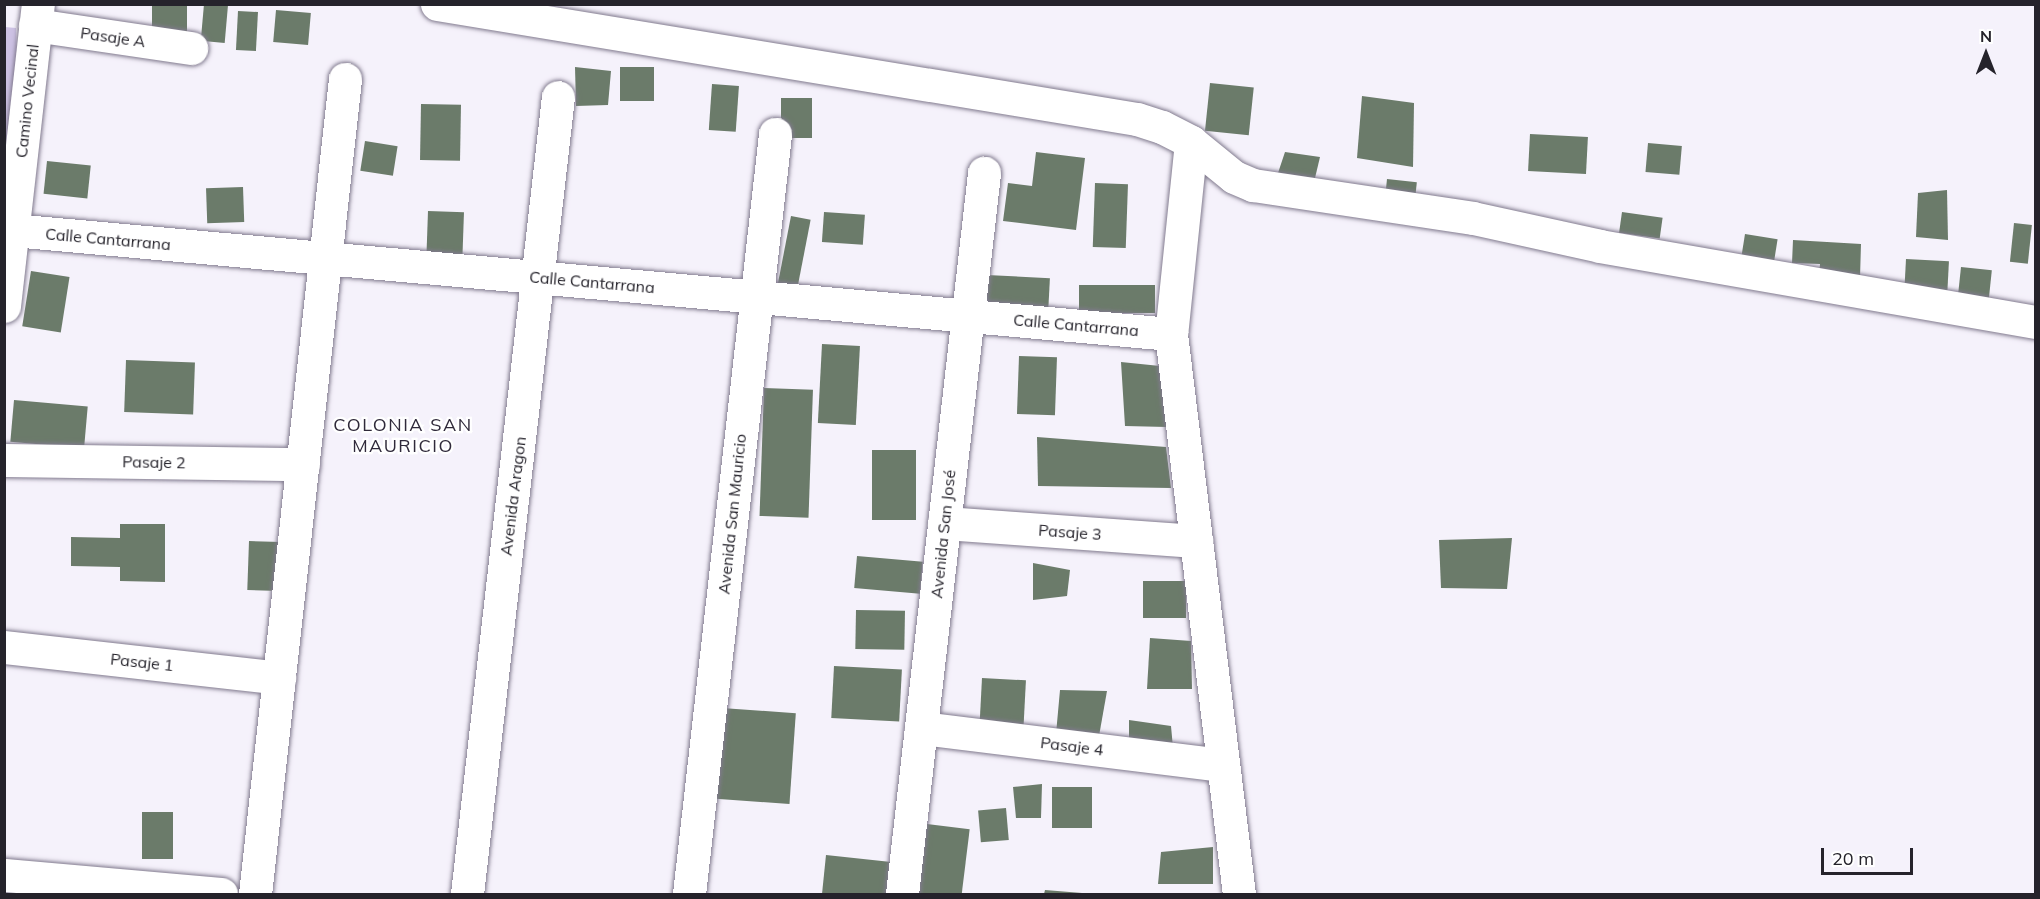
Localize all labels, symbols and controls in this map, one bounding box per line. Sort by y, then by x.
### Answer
street label: Pasaje A [79,23,147,51]
north arrow [1956,24,2016,84]
text: N [1980,26,1992,46]
street label: Camino Vecinal [11,43,43,159]
street label: Calle Cantarrana [45,224,171,254]
street label: Calle Cantarrana [529,267,655,297]
street label: Calle Cantarrana [1013,310,1139,340]
district label: COLONIA SAN MAURICIO [333,415,473,458]
street label: Avenida San Mauricio [714,433,750,595]
street label: Avenida Aragon [496,435,530,557]
street label: Pasaje 2 [122,452,186,472]
street label: Avenida San José [927,469,959,599]
street label: Pasaje 3 [1038,520,1102,544]
street label: Pasaje 1 [109,649,175,675]
street label: Pasaje 4 [1039,733,1105,759]
scale bar [1824,836,1916,874]
text: 20 m [1832,847,1874,870]

